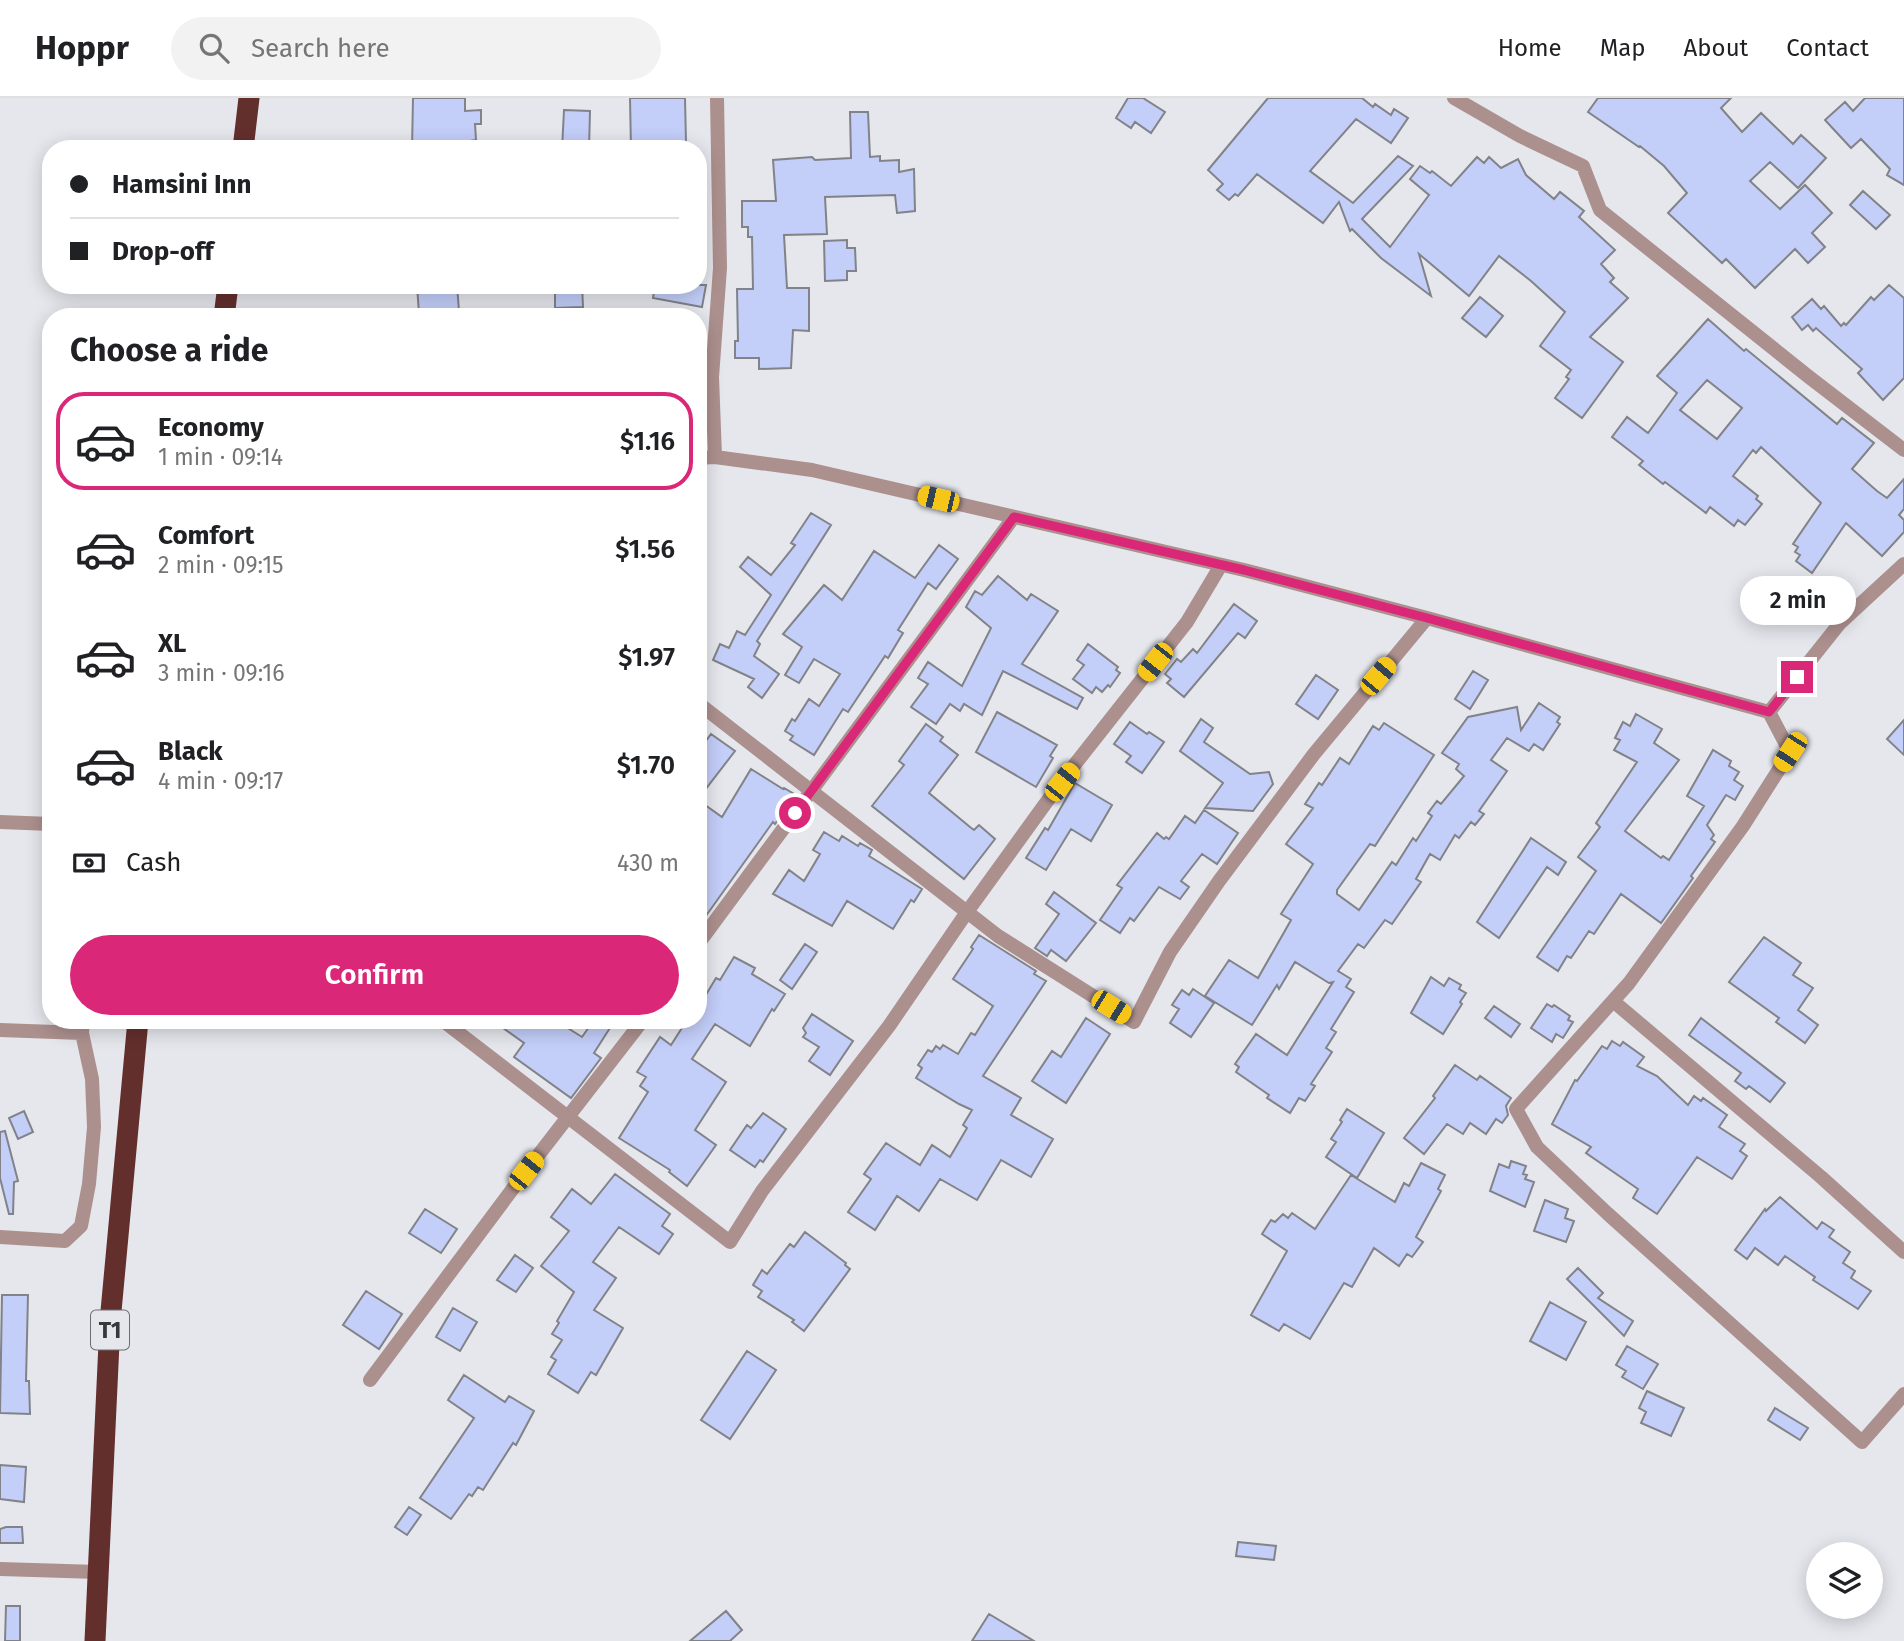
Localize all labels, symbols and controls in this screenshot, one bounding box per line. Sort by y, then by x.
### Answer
search box [171,17,661,80]
text: Hoppr [35,28,129,68]
icon: search [195,29,233,67]
text: Search here [251,33,390,64]
text: Home [1498,34,1562,62]
text: Map [1600,34,1646,62]
text: About [1684,34,1748,62]
text: Contact [1786,34,1869,62]
text: Hamsini Inn [112,169,252,200]
text: Drop-off [112,236,214,267]
text: Choose a ride [70,331,268,369]
icon: car [74,410,137,473]
text: Economy [158,412,264,443]
text: $1.16 [620,426,675,457]
text: 1 min · 09:14 [158,443,283,471]
car [916,484,961,514]
icon: car [74,518,137,581]
text: Comfort [158,520,254,551]
text: $1.56 [615,534,675,565]
text: 2 min · 09:15 [158,551,284,579]
callout: 2 min [1739,575,1855,624]
text: 2 min [1770,586,1826,614]
icon: car [74,626,137,689]
text: XL [158,628,186,659]
car [1134,639,1177,685]
text: $1.97 [618,642,675,673]
car [1357,653,1400,699]
text: 3 min · 09:16 [158,659,284,687]
route end [1781,661,1813,693]
car [1770,729,1811,775]
icon: car [74,734,137,797]
text: Black [158,736,223,767]
text: $1.70 [617,750,675,781]
car [1041,759,1084,805]
text: 4 min · 09:17 [158,767,283,795]
route start [779,797,811,829]
icon: cash [70,844,108,882]
text: Cash [126,847,182,878]
text: 430 m [617,849,679,877]
button: Confirm [70,935,679,1015]
car [1088,987,1135,1027]
car [505,1148,548,1194]
road number: T1 [91,1310,129,1350]
map controls [1806,1542,1883,1619]
button: layers [1806,1542,1883,1619]

